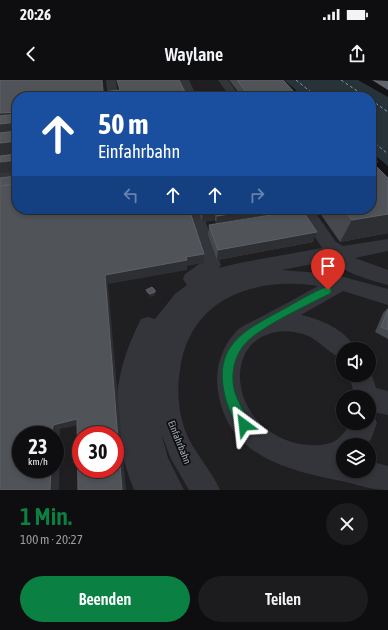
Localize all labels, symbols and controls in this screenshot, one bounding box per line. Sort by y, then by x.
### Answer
text: 20:26 [20,6,51,23]
icon: back [20,43,42,65]
icon: share [346,43,368,65]
text: Waylane [165,44,223,65]
icon: ahead [32,108,84,160]
text: 50 m [98,108,148,140]
text: Einfahrbahn [98,141,180,162]
icon: left [120,184,142,206]
icon: ahead [162,184,184,206]
icon: ahead [204,184,226,206]
icon: right [246,184,268,206]
pin [311,249,345,290]
icon: arrive [317,255,339,277]
map controls [336,342,376,478]
button: sound [336,342,376,382]
button: search [336,390,376,430]
position arrow [223,404,265,446]
street label: Einfahrbahn [166,419,193,466]
speed limit sign: 30 [72,426,124,478]
text: 23 [29,435,47,458]
button: layers [336,438,376,478]
text: km/h [28,456,48,467]
text: 1 Min. [20,503,72,530]
button: close [326,503,368,545]
text: 100 m · 20:27 [20,532,83,547]
button: Beenden [20,576,190,622]
button: Teilen [198,576,368,622]

